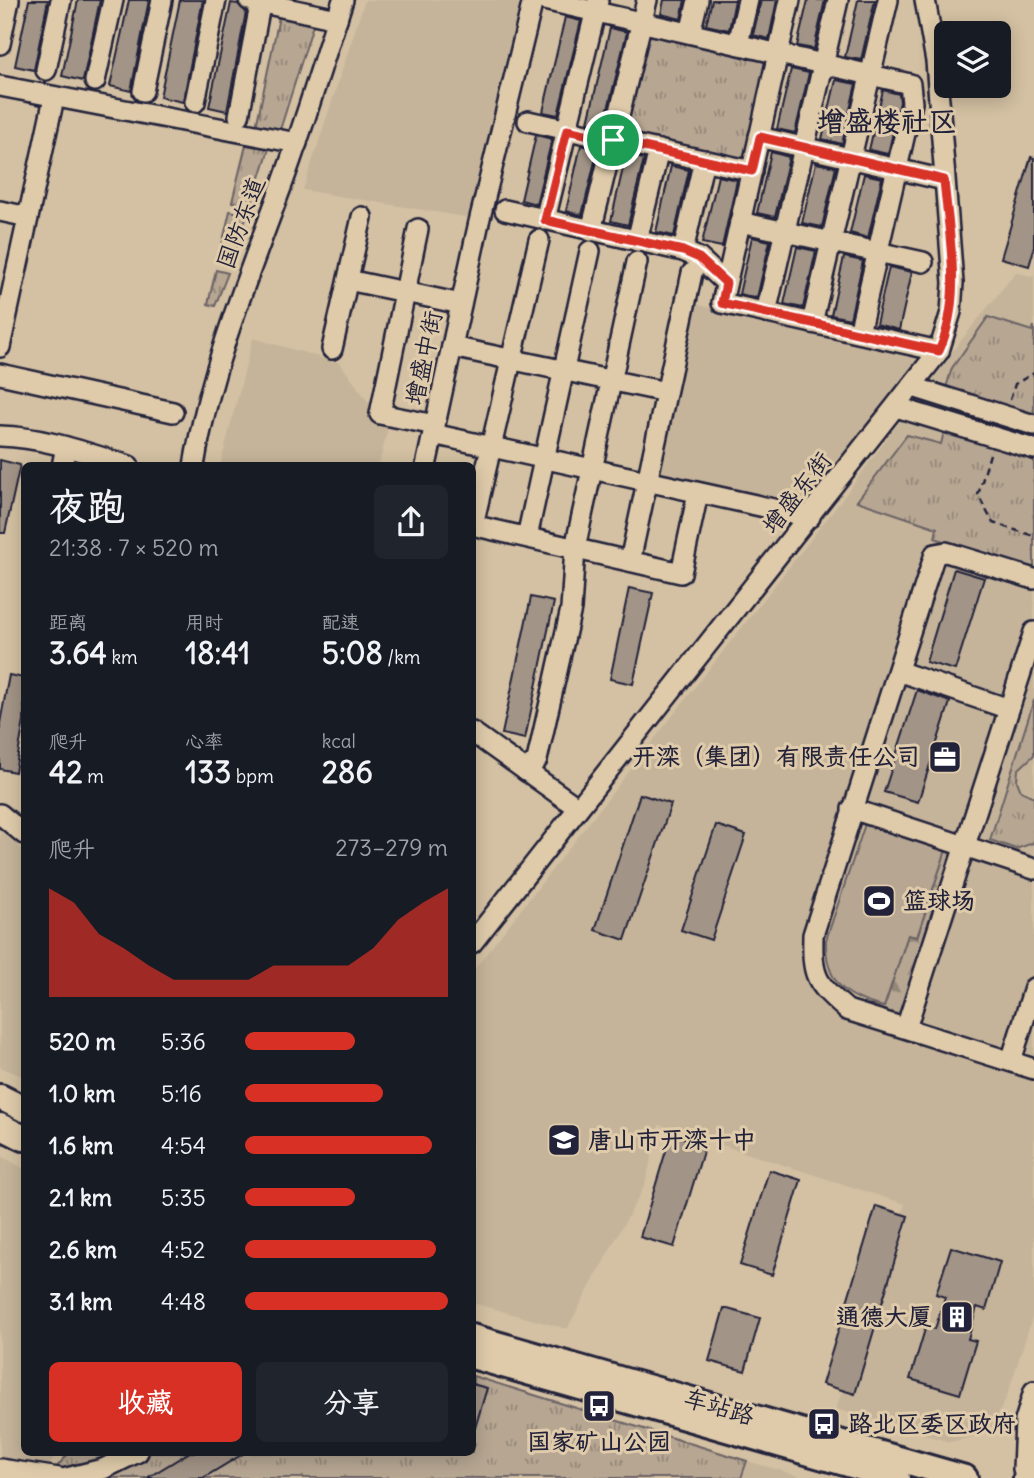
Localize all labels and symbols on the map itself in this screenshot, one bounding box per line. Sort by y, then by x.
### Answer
district label: 增盛楼社区 [817,103,957,139]
pin [583,110,643,170]
street label: 国防东道 [210,172,271,273]
street label: 增盛中街 [398,308,448,408]
street label: 增盛东街 [755,445,838,539]
office icon: 开滦（集团）有限责任公司 [926,738,964,776]
place label: 开滦（集团）有限责任公司 [632,741,920,771]
sports icon: 篮球场 [860,882,898,920]
place label: 篮球场 [903,885,975,915]
school or university icon: 唐山市开滦十中 [545,1121,583,1159]
place label: 唐山市开滦十中 [588,1124,756,1154]
building icon: 通德大厦 [938,1298,976,1336]
place label: 通德大厦 [836,1301,932,1331]
street label: 车站路 [681,1382,758,1430]
bus stop icon: 国家矿山公园 [580,1387,618,1425]
bus stop icon: 路北区委区政府 [805,1405,843,1443]
place label: 路北区委区政府 [848,1408,1016,1438]
place label: 国家矿山公园 [527,1426,671,1456]

